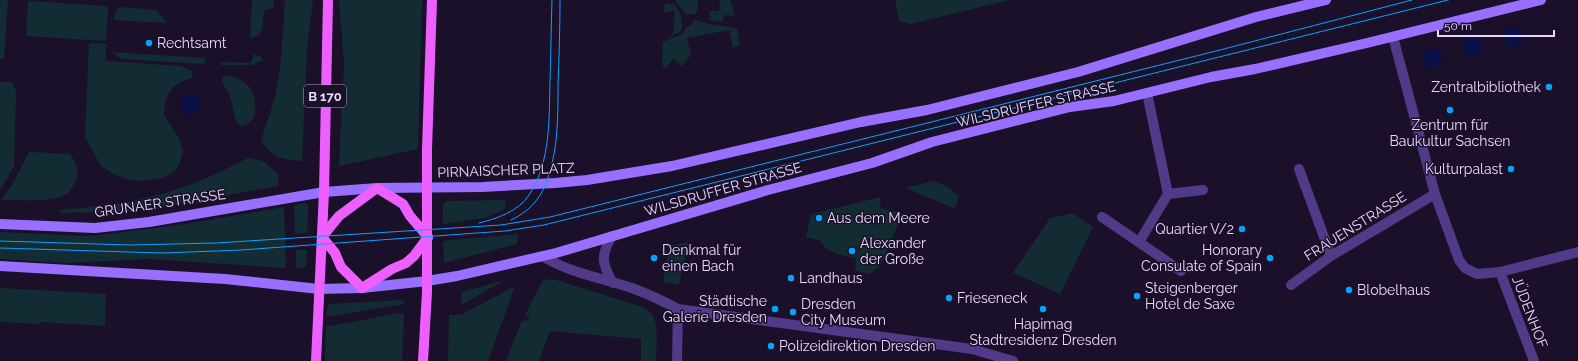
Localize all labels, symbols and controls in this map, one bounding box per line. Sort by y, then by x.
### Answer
scale bar [1438,12,1554,38]
text: 50 m [1444,19,1472,33]
place label: Rechtsamt [157,35,227,51]
marker: Rechtsamt [144,38,154,48]
street label: WILSDRUFFER STRASSE [955,78,1117,130]
place label: Zentralbibliothek [1431,79,1542,95]
marker: Zentralbibliothek [1544,82,1554,92]
road number: B 170 [304,85,346,107]
marker: Zentrum für Baukultur Sachsen [1445,105,1455,115]
place label: Zentrum für Baukultur Sachsen [1389,117,1511,149]
street label: WILSDRUFFER STRASSE [642,159,804,219]
street label: PIRNAISCHER PLATZ [437,160,575,180]
place label: Kulturpalast [1425,161,1503,177]
marker: Kulturpalast [1506,164,1516,174]
street label: GRUNAER STRASSE [93,186,227,220]
street label: FRAUENSTRASSE [1301,188,1409,264]
place label: Aus dem Meere [827,210,930,226]
marker: Aus dem Meere [814,213,824,223]
place label: Quartier V/2 [1155,221,1234,237]
marker: Quartier V/2 [1237,224,1247,234]
place label: Alexander der Große [860,235,926,267]
place label: Denkmal für einen Bach [662,242,741,274]
place label: Honorary Consulate of Spain [1141,242,1262,274]
marker: Alexander der Große [847,246,857,256]
marker: Denkmal für einen Bach [649,253,659,263]
marker: Honorary Consulate of Spain [1265,253,1275,263]
place label: Landhaus [799,270,863,286]
marker: Landhaus [786,273,796,283]
street label: JÜDENHOF [1509,273,1553,350]
place label: Steigenberger Hotel de Saxe [1145,280,1238,312]
place label: Blobelhaus [1357,282,1430,298]
marker: Blobelhaus [1344,285,1354,295]
place label: Frieseneck [957,290,1028,306]
marker: Steigenberger Hotel de Saxe [1132,291,1142,301]
place label: Städtische Galerie Dresden [663,293,767,325]
marker: Frieseneck [944,293,954,303]
place label: Dresden City Museum [801,296,886,328]
marker: Städtische Galerie Dresden [770,304,780,314]
marker: Hapimag Stadtresidenz Dresden [1038,304,1048,314]
marker: Dresden City Museum [788,307,798,317]
place label: Hapimag Stadtresidenz Dresden [969,316,1117,348]
place label: Polizeidirektion Dresden [779,338,935,354]
marker: Polizeidirektion Dresden [766,341,776,351]

